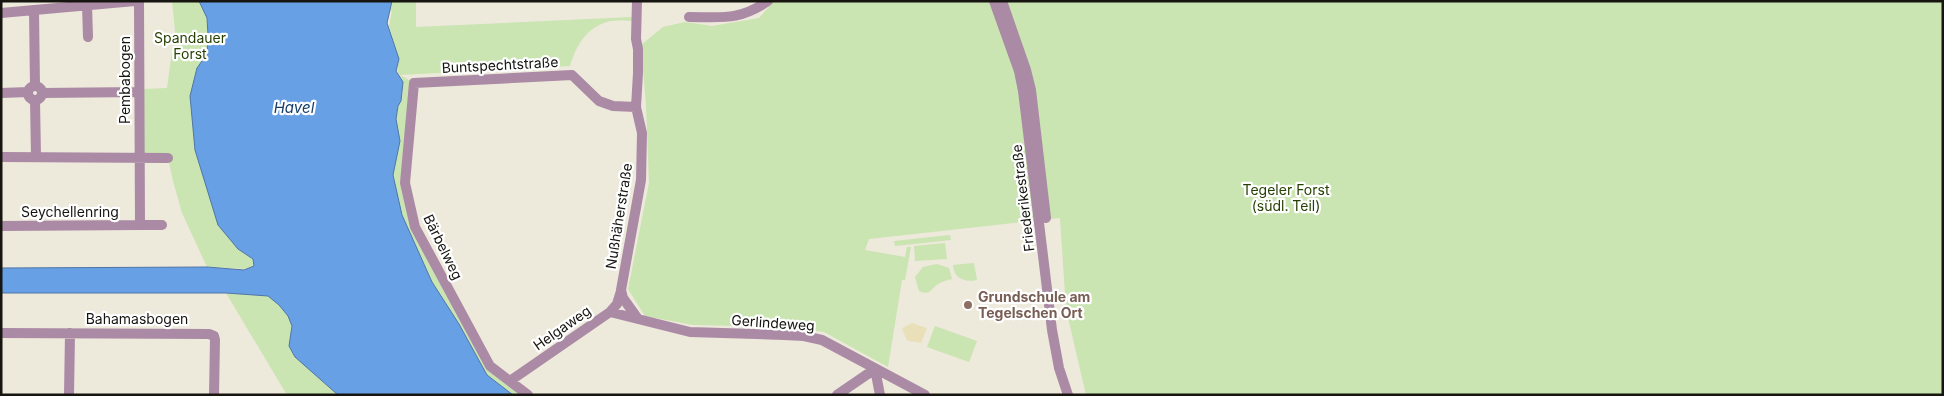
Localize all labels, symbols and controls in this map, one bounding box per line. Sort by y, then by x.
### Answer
park label: Spandauer Forst [154,29,226,62]
street label: Pembabogen [116,36,133,124]
street label: Buntspechtstraße [441,53,559,76]
water label: Havel [274,98,315,117]
street label: Friederikestraße [1007,143,1038,253]
street label: Nußhäherstraße [602,162,635,270]
park label: Tegeler Forst (südl. Teil) [1243,181,1330,214]
street label: Seychellenring [21,203,119,220]
street label: Bärbelweg [420,211,467,282]
place label: Grundschule am Tegelschen Ort [978,288,1090,321]
marker: Grundschule am Tegelschen Ort [962,299,974,311]
street label: Helgaweg [530,302,594,354]
street label: Bahamasbogen [86,310,188,327]
street label: Gerlindeweg [731,311,815,334]

